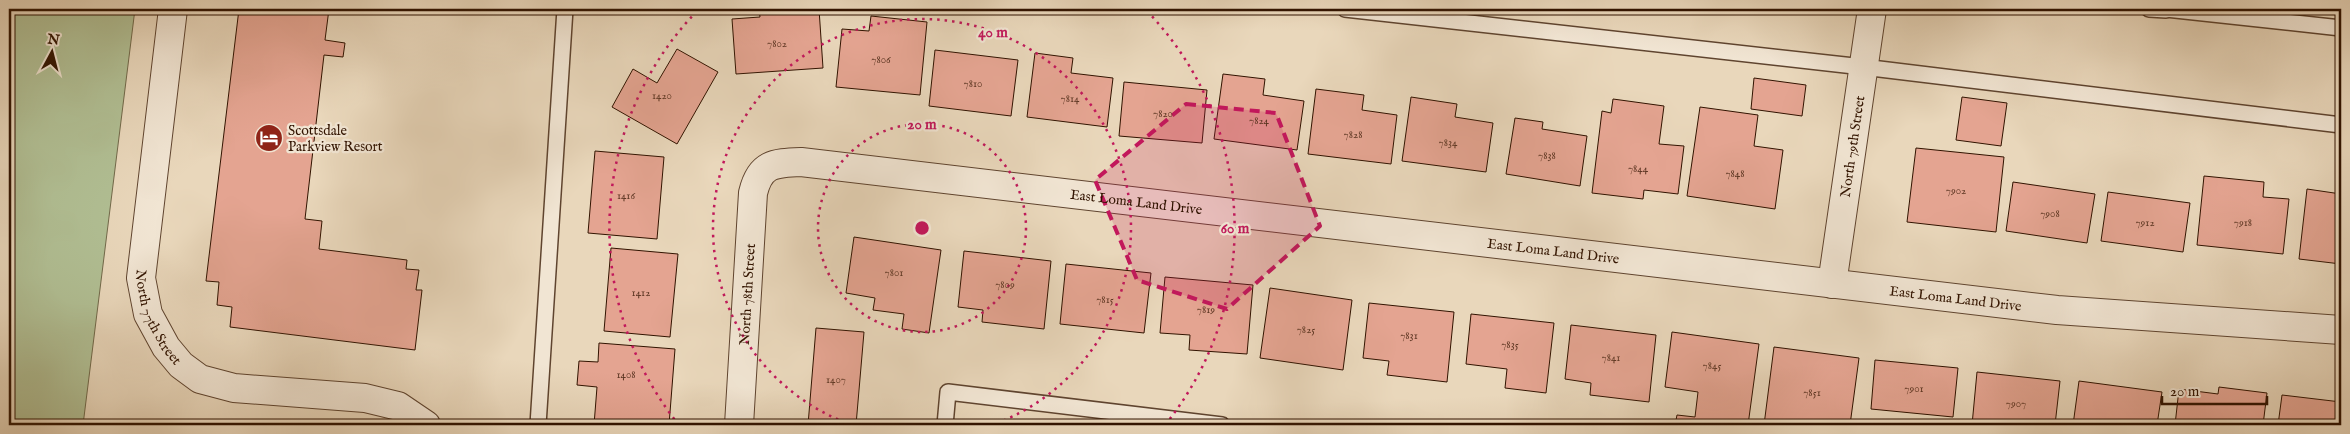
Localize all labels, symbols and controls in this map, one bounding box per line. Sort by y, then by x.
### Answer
text: 40 m [978,23,1008,42]
north arrow [28,28,78,78]
text: N [45,30,61,50]
house number: 7802 [767,37,787,51]
house number: 7806 [871,53,891,67]
house number: 7810 [964,77,982,91]
house number: 1420 [652,89,672,103]
house number: 7814 [1061,92,1080,106]
street label: North 79th Street [1837,94,1869,199]
house number: 7820 [1153,107,1173,121]
house number: 7824 [1249,114,1270,128]
text: 20 m [907,115,937,134]
place label: Scottsdale Parkview Resort [288,122,383,156]
hotel icon: Scottsdale Parkview Resort [254,123,284,153]
house number: 7828 [1344,128,1362,142]
house number: 7834 [1439,136,1458,150]
house number: 7838 [1538,149,1556,163]
house number: 7844 [1628,162,1649,176]
house number: 7848 [1725,167,1745,181]
house number: 7902 [1946,184,1966,198]
street label: East Loma Land Drive [1069,186,1204,219]
house number: 1416 [617,189,635,203]
house number: 7908 [2040,207,2060,221]
house number: 7912 [2135,216,2155,230]
house number: 7918 [2234,216,2252,230]
centre of rings [913,219,931,237]
text: 60 m [1221,219,1250,238]
street label: East Loma Land Drive [1486,235,1621,268]
street label: North 78th Street [736,243,760,346]
house number: 7801 [885,266,903,280]
street label: North 77th Street [131,268,185,369]
house number: 7809 [995,278,1015,292]
street label: East Loma Land Drive [1888,282,2023,316]
house number: 1412 [632,286,650,300]
house number: 7815 [1096,293,1114,307]
house number: 7819 [1197,303,1215,317]
house number: 7825 [1297,323,1315,337]
house number: 7831 [1400,329,1418,343]
house number: 7835 [1501,338,1519,352]
house number: 7841 [1602,351,1620,365]
house number: 7845 [1703,359,1721,373]
house number: 1408 [616,368,636,382]
house number: 1407 [826,373,846,387]
scale bar [2162,374,2268,406]
house number: 7901 [1904,382,1924,396]
text: 20 m [2170,382,2200,401]
house number: 7851 [1803,386,1821,400]
house number: 7907 [2006,397,2026,411]

